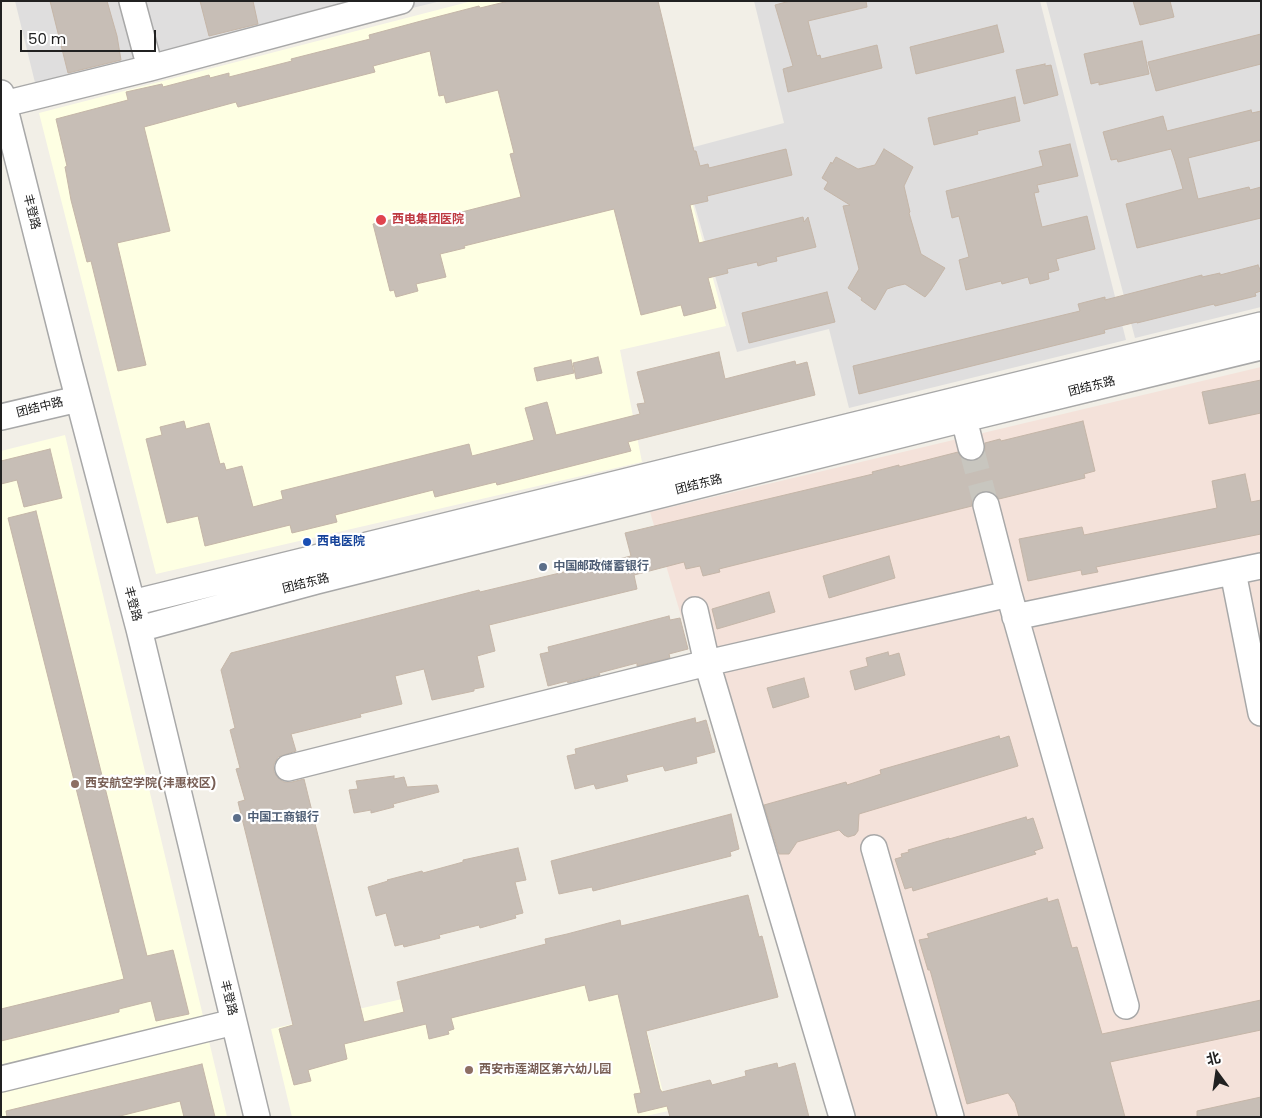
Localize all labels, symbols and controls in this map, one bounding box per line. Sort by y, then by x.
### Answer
scale bar [22,20,159,52]
text: 50 m [28,28,66,49]
street label: 丰登路 [20,193,42,231]
marker: 西电集团医院 [374,213,388,227]
place label: 西电集团医院 [392,213,464,227]
street label: 团结东路 [1067,374,1117,400]
street label: 团结中路 [15,395,65,421]
street label: 团结东路 [674,472,724,498]
place label: 西电医院 [317,535,365,549]
marker: 西电医院 [301,536,313,548]
place label: 中国邮政储蓄银行 [553,560,649,574]
marker: 中国邮政储蓄银行 [537,561,549,573]
street label: 团结东路 [281,571,331,597]
street label: 丰登路 [120,585,144,623]
place label: 西安航空学院(沣惠校区) [85,777,216,791]
marker: 西安航空学院(沣惠校区) [69,778,81,790]
place label: 中国工商银行 [247,811,319,825]
marker: 中国工商银行 [231,812,243,824]
street label: 丰登路 [217,979,239,1017]
text: 北 [1204,1047,1223,1070]
north arrow [1192,1048,1242,1098]
place label: 西安市莲湖区第六幼儿园 [479,1063,611,1077]
marker: 西安市莲湖区第六幼儿园 [463,1064,475,1076]

